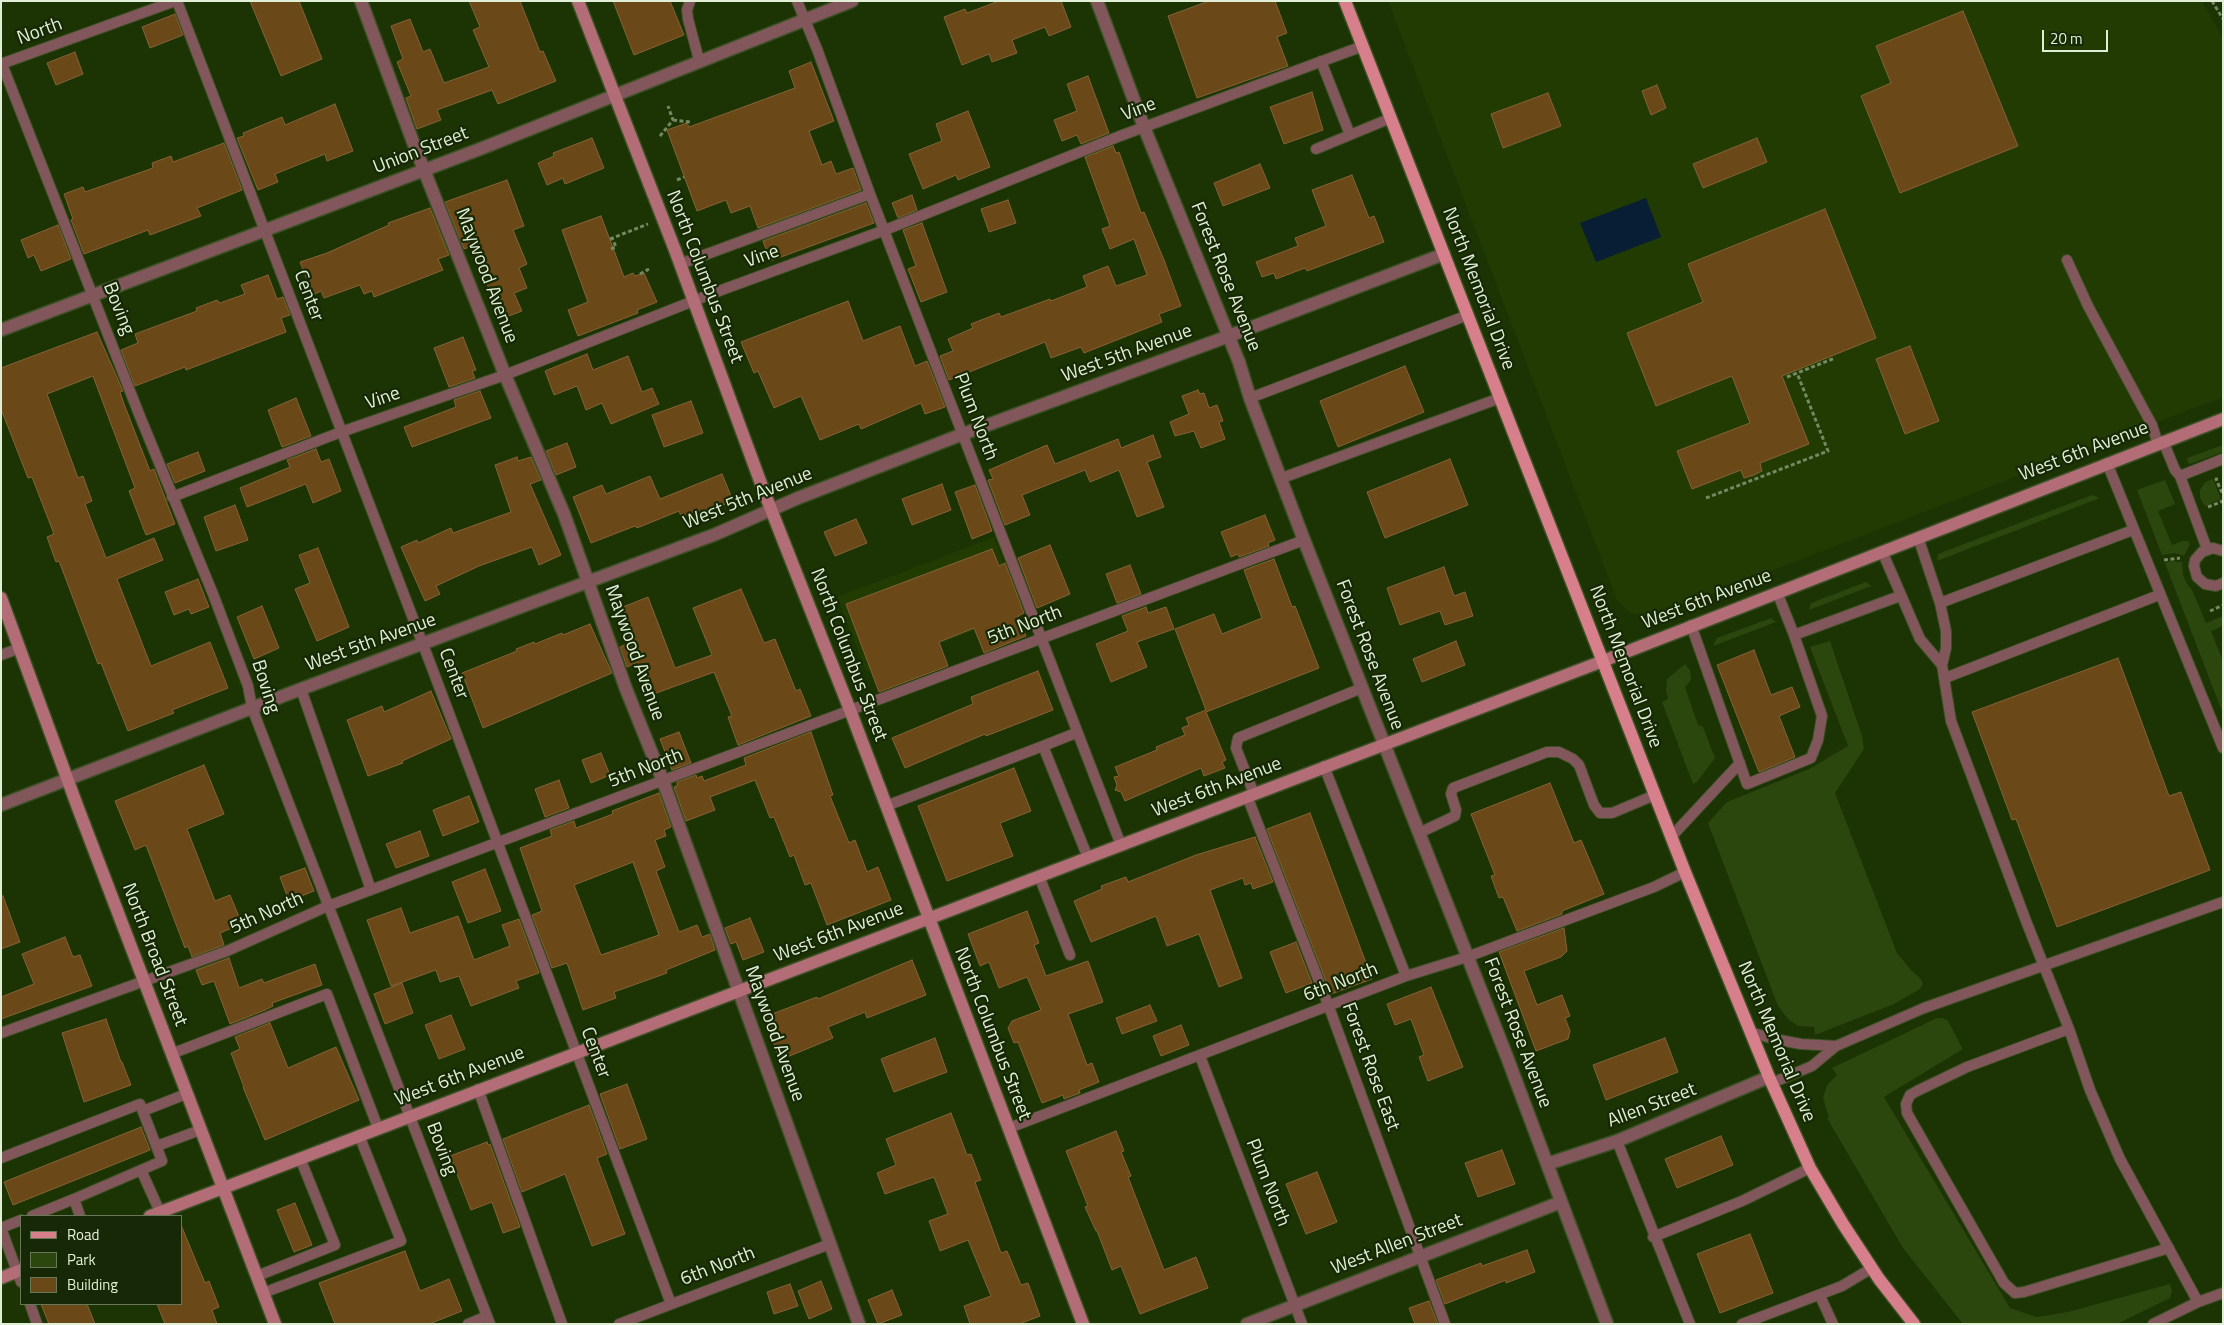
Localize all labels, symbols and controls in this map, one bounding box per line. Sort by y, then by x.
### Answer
street label: North [14,13,66,51]
scale bar [2044,20,2110,52]
text: 20 m [2050,27,2083,50]
street label: Vine [1119,93,1159,127]
street label: Union Street [370,122,472,180]
street label: North Columbus Street [661,187,747,367]
street label: Forest Rose Avenue [1185,199,1265,355]
street label: Maywood Avenue [450,205,522,347]
street label: North Memorial Drive [1437,205,1519,373]
street label: Vine [742,240,782,274]
street label: Center [288,267,328,325]
street label: Boving [97,279,139,339]
street label: West 5th Avenue [1059,320,1195,388]
street label: Plum North [948,370,1002,464]
street label: Vine [363,383,403,415]
street label: West 6th Avenue [2016,417,2152,487]
street label: West 5th Avenue [680,463,816,535]
street label: North Columbus Street [805,565,891,745]
street label: West 6th Avenue [1639,565,1775,635]
street label: Forest Rose Avenue [1330,577,1408,733]
street label: Maywood Avenue [599,582,669,724]
street label: North Memorial Drive [1584,583,1666,751]
street label: 5th North [985,601,1065,651]
street label: West 5th Avenue [303,609,439,677]
street label: Center [433,645,473,703]
street label: Boving [246,657,284,717]
street label: 5th North [606,744,686,794]
street label: West 6th Avenue [1149,753,1285,823]
street label: North Broad Street [116,880,192,1030]
street label: 5th North [227,888,307,940]
street label: West 6th Avenue [771,898,907,968]
street label: North Columbus Street [949,944,1035,1124]
street label: Forest Rose Avenue [1478,955,1556,1111]
street label: 6th North [1301,958,1381,1008]
street label: North Memorial Drive [1732,958,1820,1126]
street label: Maywood Avenue [739,963,809,1105]
street label: Forest Rose East [1336,1000,1404,1134]
street label: Center [575,1024,615,1082]
street label: West 6th Avenue [392,1042,528,1112]
street label: Allen Street [1604,1079,1700,1133]
street label: Boving [421,1119,461,1179]
street label: Plum North [1240,1136,1294,1230]
street label: West Allen Street [1328,1209,1466,1281]
legend [20,1215,182,1305]
text: Road [67,1223,99,1246]
street label: 6th North [678,1242,758,1292]
text: Park [67,1248,96,1271]
text: Building [67,1273,118,1296]

